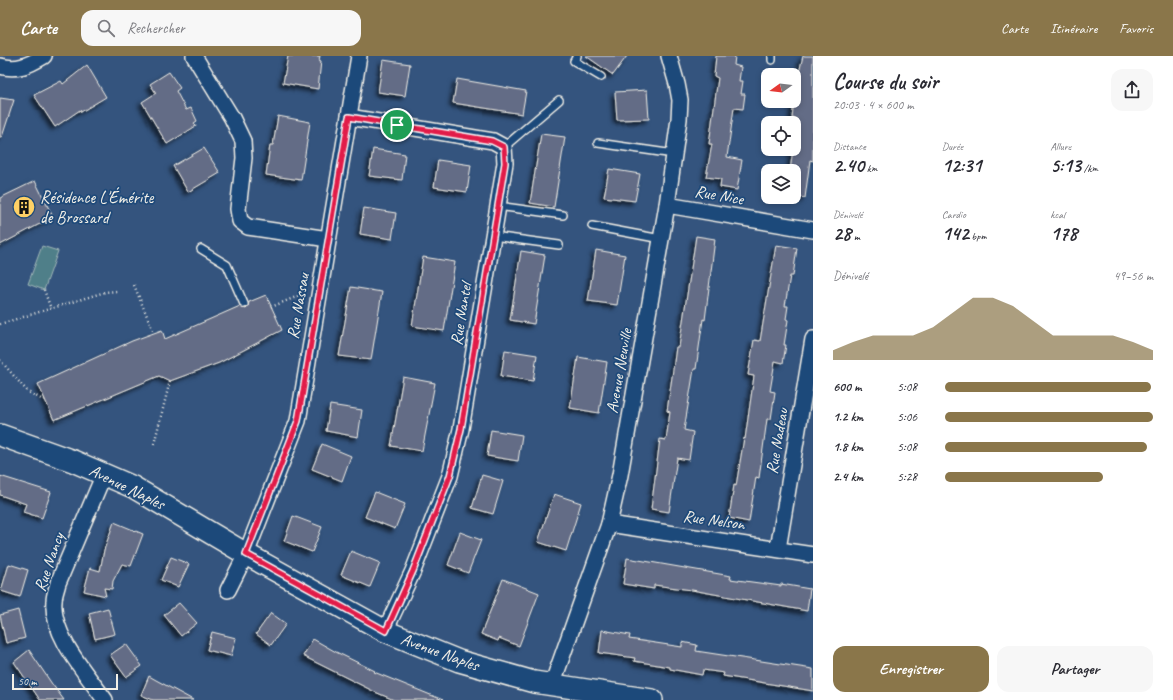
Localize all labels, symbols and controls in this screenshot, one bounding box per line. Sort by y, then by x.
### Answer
search box [81,10,361,46]
text: Carte [20,16,57,40]
icon: search [95,17,117,39]
text: Rechercher [127,19,185,38]
text: Carte [1001,20,1028,37]
text: Itinéraire [1050,20,1097,37]
text: Favoris [1119,20,1153,37]
north arrow [761,68,801,108]
map controls [761,68,801,204]
text: Course du soir [833,68,938,96]
button: share [1111,69,1153,111]
text: 20:03 · 4 × 600 m [833,97,914,113]
pin [380,108,414,142]
icon: arrive [386,114,408,136]
button: locate [761,116,801,156]
text: Distance [833,139,866,153]
text: Durée [942,139,963,153]
text: Allure [1050,139,1071,153]
text: 2.40 [833,153,864,178]
text: 12:31 [942,153,982,178]
text: 5:13 [1050,153,1081,178]
text: km [864,161,877,175]
text: /km [1081,161,1098,175]
button: layers [761,164,801,204]
street label: Rue Nice [693,180,746,210]
place label: Résidence L'Émérite de Brossard [40,186,155,228]
building icon: Résidence L'Émérite de Brossard [11,194,37,220]
text: Dénivelé [833,207,863,221]
text: Cardio [942,207,966,221]
text: kcal [1050,207,1065,221]
text: 28 [833,221,851,246]
text: 142 [942,221,969,246]
text: 178 [1050,221,1077,246]
text: m [851,229,860,243]
text: bpm [969,229,986,243]
text: Dénivelé [833,268,868,284]
text: 49–56 m [1113,268,1153,284]
street label: Rue Nassau [282,270,314,341]
street label: Rue Nantel [446,278,477,347]
street label: Avenue Neuville [601,326,637,415]
text: 600 m [833,379,861,395]
text: 5:08 [897,379,917,395]
street label: Rue Nadeau [761,405,793,476]
text: 1.2 km [833,409,863,425]
text: 5:06 [897,409,917,425]
text: 1.8 km [833,439,863,455]
text: 5:08 [897,439,917,455]
street label: Avenue Naples [86,460,169,515]
text: 2.4 km [833,469,863,485]
text: 5:28 [897,469,917,485]
street label: Rue Nelson [682,505,747,535]
street label: Rue Nancy [29,529,69,594]
street label: Avenue Naples [398,628,483,676]
button: Enregistrer [833,646,989,692]
button: Partager [997,646,1153,692]
scale bar [12,672,118,691]
text: 50 m [18,674,37,688]

